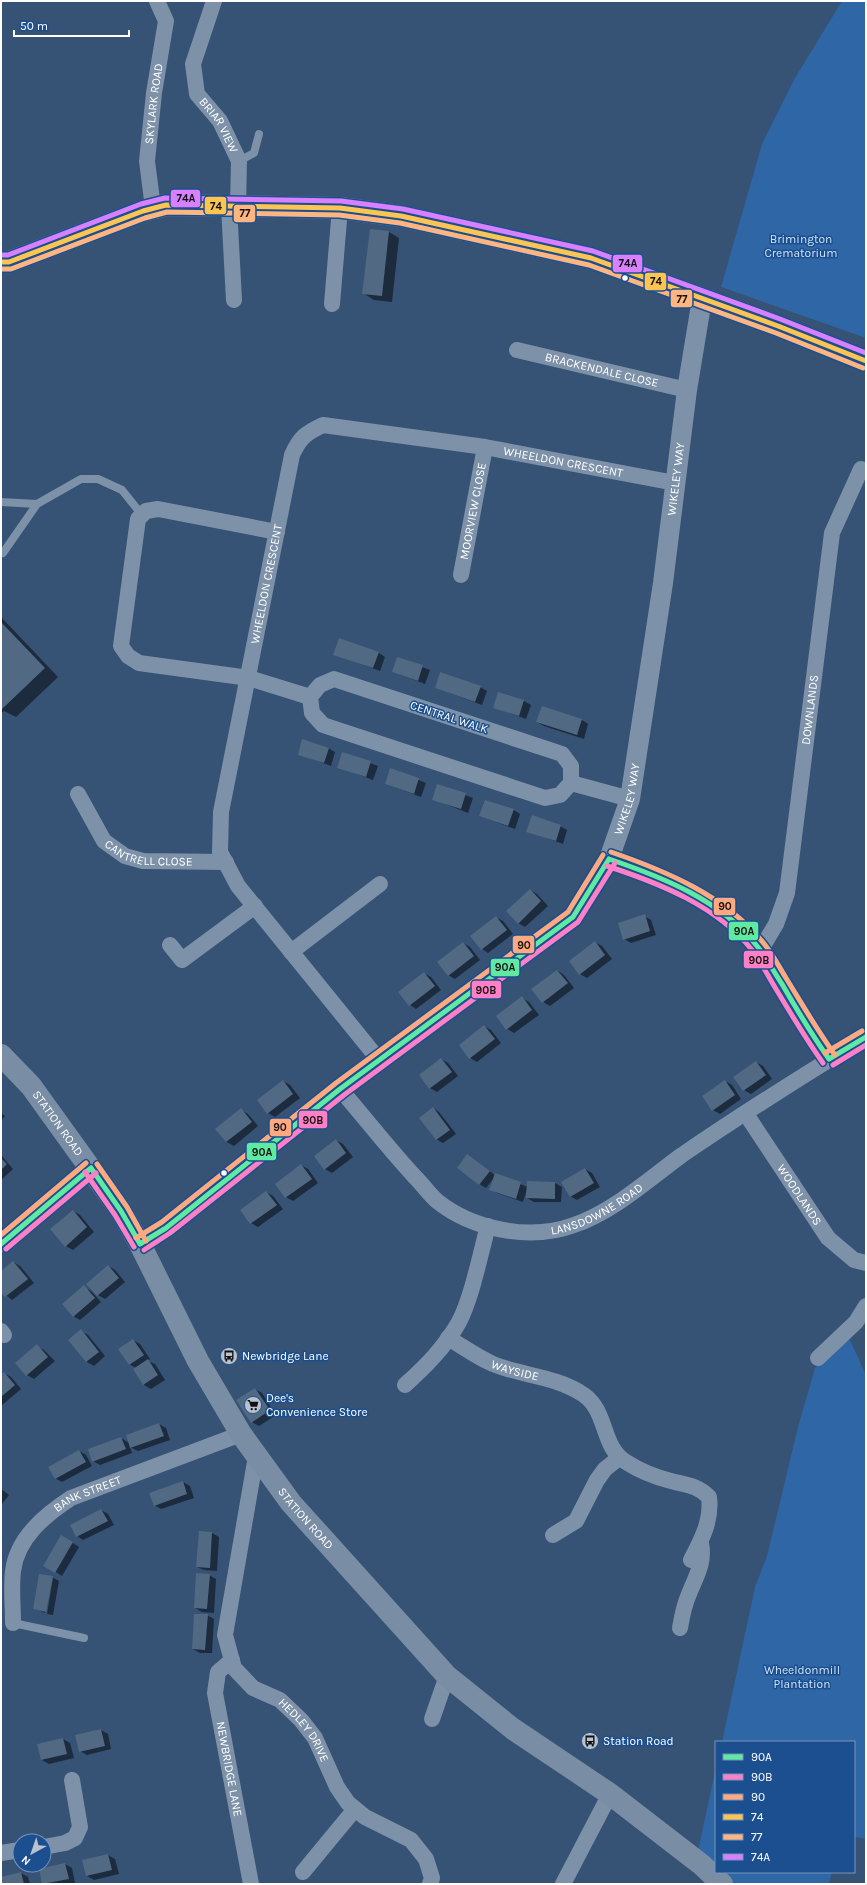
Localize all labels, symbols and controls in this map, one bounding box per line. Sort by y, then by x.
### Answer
scale bar [14,12,129,38]
text: 50 m [20,19,48,33]
street label: SKYLARK ROAD [142,62,166,145]
street label: BRIAR VIEW [196,95,241,155]
line badge: 74A [170,189,201,208]
text: 74A [177,192,196,205]
line badge: 74 [204,196,227,215]
text: 74 [210,200,222,213]
line badge: 77 [233,204,256,223]
text: 77 [240,207,251,220]
park label: Brimington Crematorium [764,232,838,260]
line badge: 74A [612,254,643,273]
text: 74A [619,257,638,270]
line badge: 74 [644,272,667,291]
unlabelled marker [620,273,630,283]
text: 74 [650,275,662,288]
line badge: 77 [670,289,693,308]
text: 77 [677,293,688,306]
street label: BRACKENDALE CLOSE [544,350,660,390]
street label: WIKELEY WAY [664,441,687,516]
street label: WHEELDON CRESCENT [502,444,624,480]
street label: MOORVIEW CLOSE [457,462,489,561]
street label: WHEELDON CRESCENT [248,523,285,645]
street label: DOWNLANDS [799,674,821,746]
street label: CENTRAL WALK [408,698,490,736]
street label: WIKELEY WAY [611,762,642,837]
street label: CANTRELL CLOSE [102,837,193,869]
line badge: 90 [713,897,736,916]
text: 90 [718,900,732,913]
line badge: 90A [728,921,759,941]
text: 90A [734,925,754,938]
line badge: 90 [512,935,535,954]
text: 90 [517,939,531,952]
line badge: 90B [743,950,774,969]
text: 90B [749,954,769,967]
line badge: 90A [490,958,520,977]
text: 90A [495,961,515,974]
line badge: 90B [471,980,502,999]
text: 90B [476,984,496,997]
street label: STATION ROAD [30,1088,86,1159]
line badge: 90B [298,1110,328,1129]
text: 90B [303,1114,323,1127]
line badge: 90 [269,1118,292,1137]
text: 90 [273,1121,287,1134]
line badge: 90A [246,1142,277,1161]
text: 90A [252,1146,272,1159]
street label: WOODLANDS [774,1162,825,1228]
unlabelled marker [219,1168,229,1178]
street label: LANSDOWNE ROAD [550,1180,646,1238]
bus stop icon: Newbridge Lane [219,1346,239,1366]
place label: Newbridge Lane [242,1349,329,1363]
street label: WAYSIDE [489,1357,540,1383]
place label: Dee's Convenience Store [266,1391,368,1419]
supermarket icon: Dee's Convenience Store [243,1395,263,1415]
street label: BANK STREET [51,1473,123,1515]
street label: STATION ROAD [275,1485,336,1552]
park label: Wheeldonmill Plantation [764,1663,840,1691]
street label: HEDLEY DRIVE [276,1695,332,1764]
street label: NEWBRIDGE LANE [213,1720,245,1818]
bus stop icon: Station Road [580,1731,600,1751]
place label: Station Road [603,1734,674,1748]
legend [715,1741,855,1873]
text: 90A [751,1750,772,1764]
text: 90B [751,1770,773,1784]
text: 90 [751,1790,765,1804]
text: 74 [751,1810,764,1824]
text: 77 [751,1830,763,1844]
north arrow [12,1833,52,1873]
text: 74A [751,1850,770,1864]
text: N [19,1853,33,1868]

